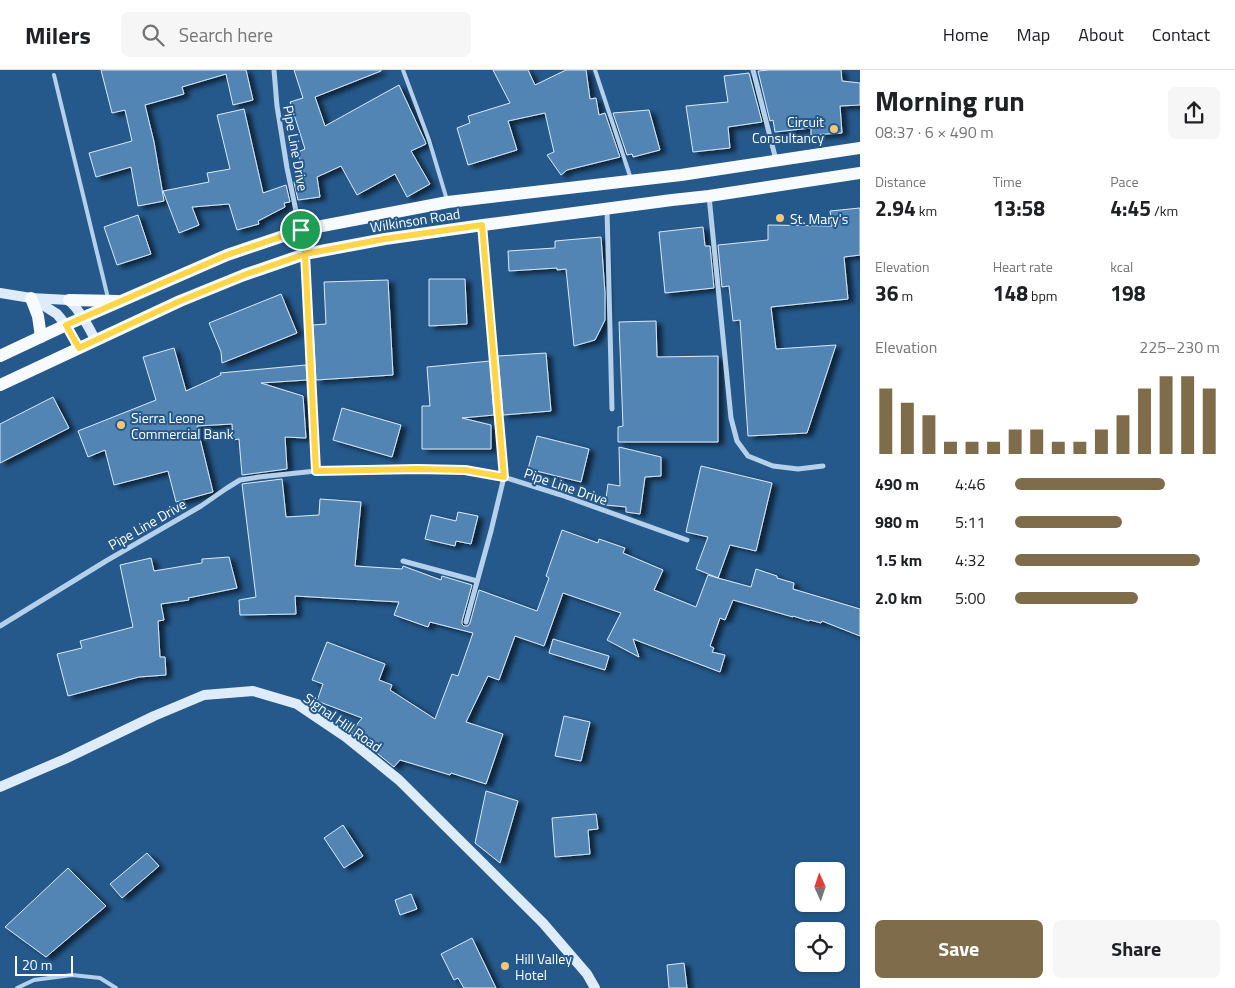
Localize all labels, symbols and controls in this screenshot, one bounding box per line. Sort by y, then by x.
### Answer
search box [121,12,471,57]
text: Milers [25,17,91,53]
text: Search here [179,20,273,49]
icon: search [139,21,167,49]
text: Home [943,21,989,48]
text: Map [1017,21,1050,48]
text: About [1078,21,1124,48]
text: Contact [1152,21,1210,48]
text: Morning run [875,79,1025,122]
button: share [1168,87,1220,139]
street label: Pipe Line Drive [278,103,314,193]
place label: Circuit Consultancy [752,111,824,148]
text: 08:37 · 6 × 490 m [875,120,994,144]
marker: Circuit Consultancy [828,123,840,135]
text: Distance [875,171,926,192]
text: Time [993,171,1022,192]
text: Pace [1110,171,1139,192]
text: 2.94 [875,192,916,224]
text: 13:58 [993,192,1045,224]
text: 4:45 [1110,192,1151,224]
text: km [916,200,937,221]
text: /km [1151,200,1178,221]
street label: Wilkinson Road [369,203,461,237]
place label: St. Mary's [790,208,848,229]
pin [280,209,322,251]
marker: St. Mary's [774,212,786,224]
icon: arrive [287,216,315,244]
text: Elevation [875,256,929,277]
text: Heart rate [993,256,1053,277]
text: kcal [1110,256,1133,277]
text: 36 [875,277,899,309]
text: 148 [993,277,1028,309]
text: 198 [1110,277,1146,309]
text: m [899,285,913,306]
text: bpm [1028,285,1057,306]
text: Elevation [875,335,937,359]
text: 225–230 m [1139,335,1220,359]
place label: Sierra Leone Commercial Bank [131,407,234,444]
marker: Sierra Leone Commercial Bank [115,419,127,431]
street label: Pipe Line Drive [521,462,611,510]
text: 490 m [875,472,919,496]
text: 4:46 [955,472,985,496]
street label: Pipe Line Drive [104,493,190,555]
text: 980 m [875,510,919,534]
text: 5:11 [955,510,985,534]
text: 1.5 km [875,548,922,572]
text: 4:32 [955,548,985,572]
text: 2.0 km [875,586,922,610]
text: 5:00 [955,586,985,610]
street label: Signal Hill Road [300,687,386,757]
north arrow [795,862,845,912]
map controls [795,862,845,972]
button: Save [875,920,1043,978]
button: Share [1053,920,1220,978]
button: locate [795,922,845,972]
place label: Hill Valley Hotel [515,948,572,985]
scale bar [15,953,72,976]
text: 20 m [22,954,52,975]
marker: Hill Valley Hotel [499,960,511,972]

